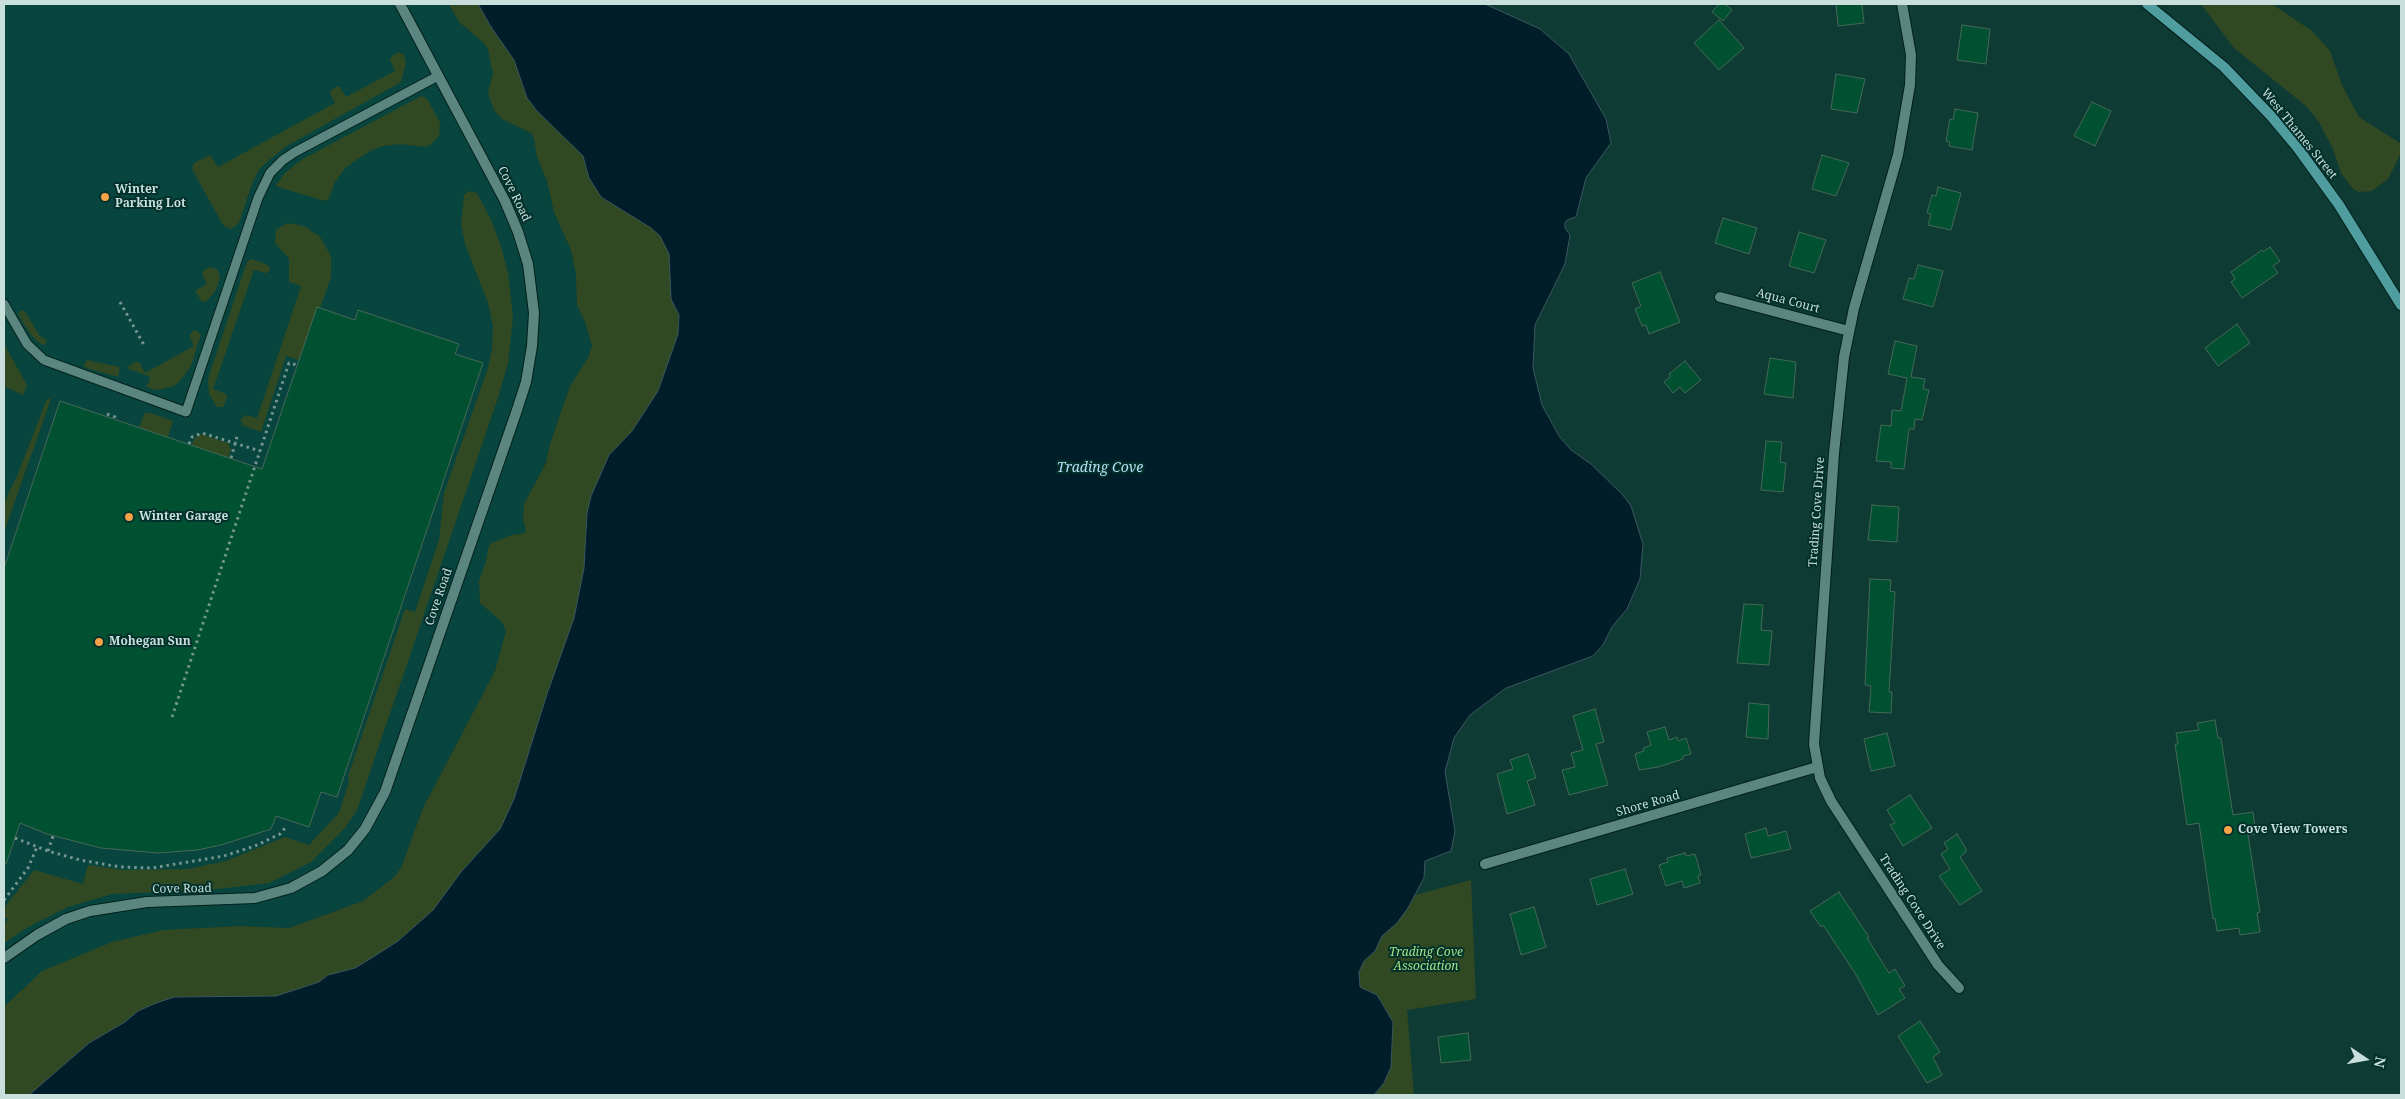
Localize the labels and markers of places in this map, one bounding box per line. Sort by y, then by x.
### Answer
place label: Winter Parking Lot [115,183,186,211]
marker: Winter Parking Lot [99,191,111,203]
place label: Winter Garage [139,510,228,524]
marker: Winter Garage [123,511,135,523]
place label: Mohegan Sun [109,635,191,649]
marker: Mohegan Sun [93,636,105,648]
place label: Cove View Towers [2238,823,2347,837]
marker: Cove View Towers [2222,824,2234,836]

